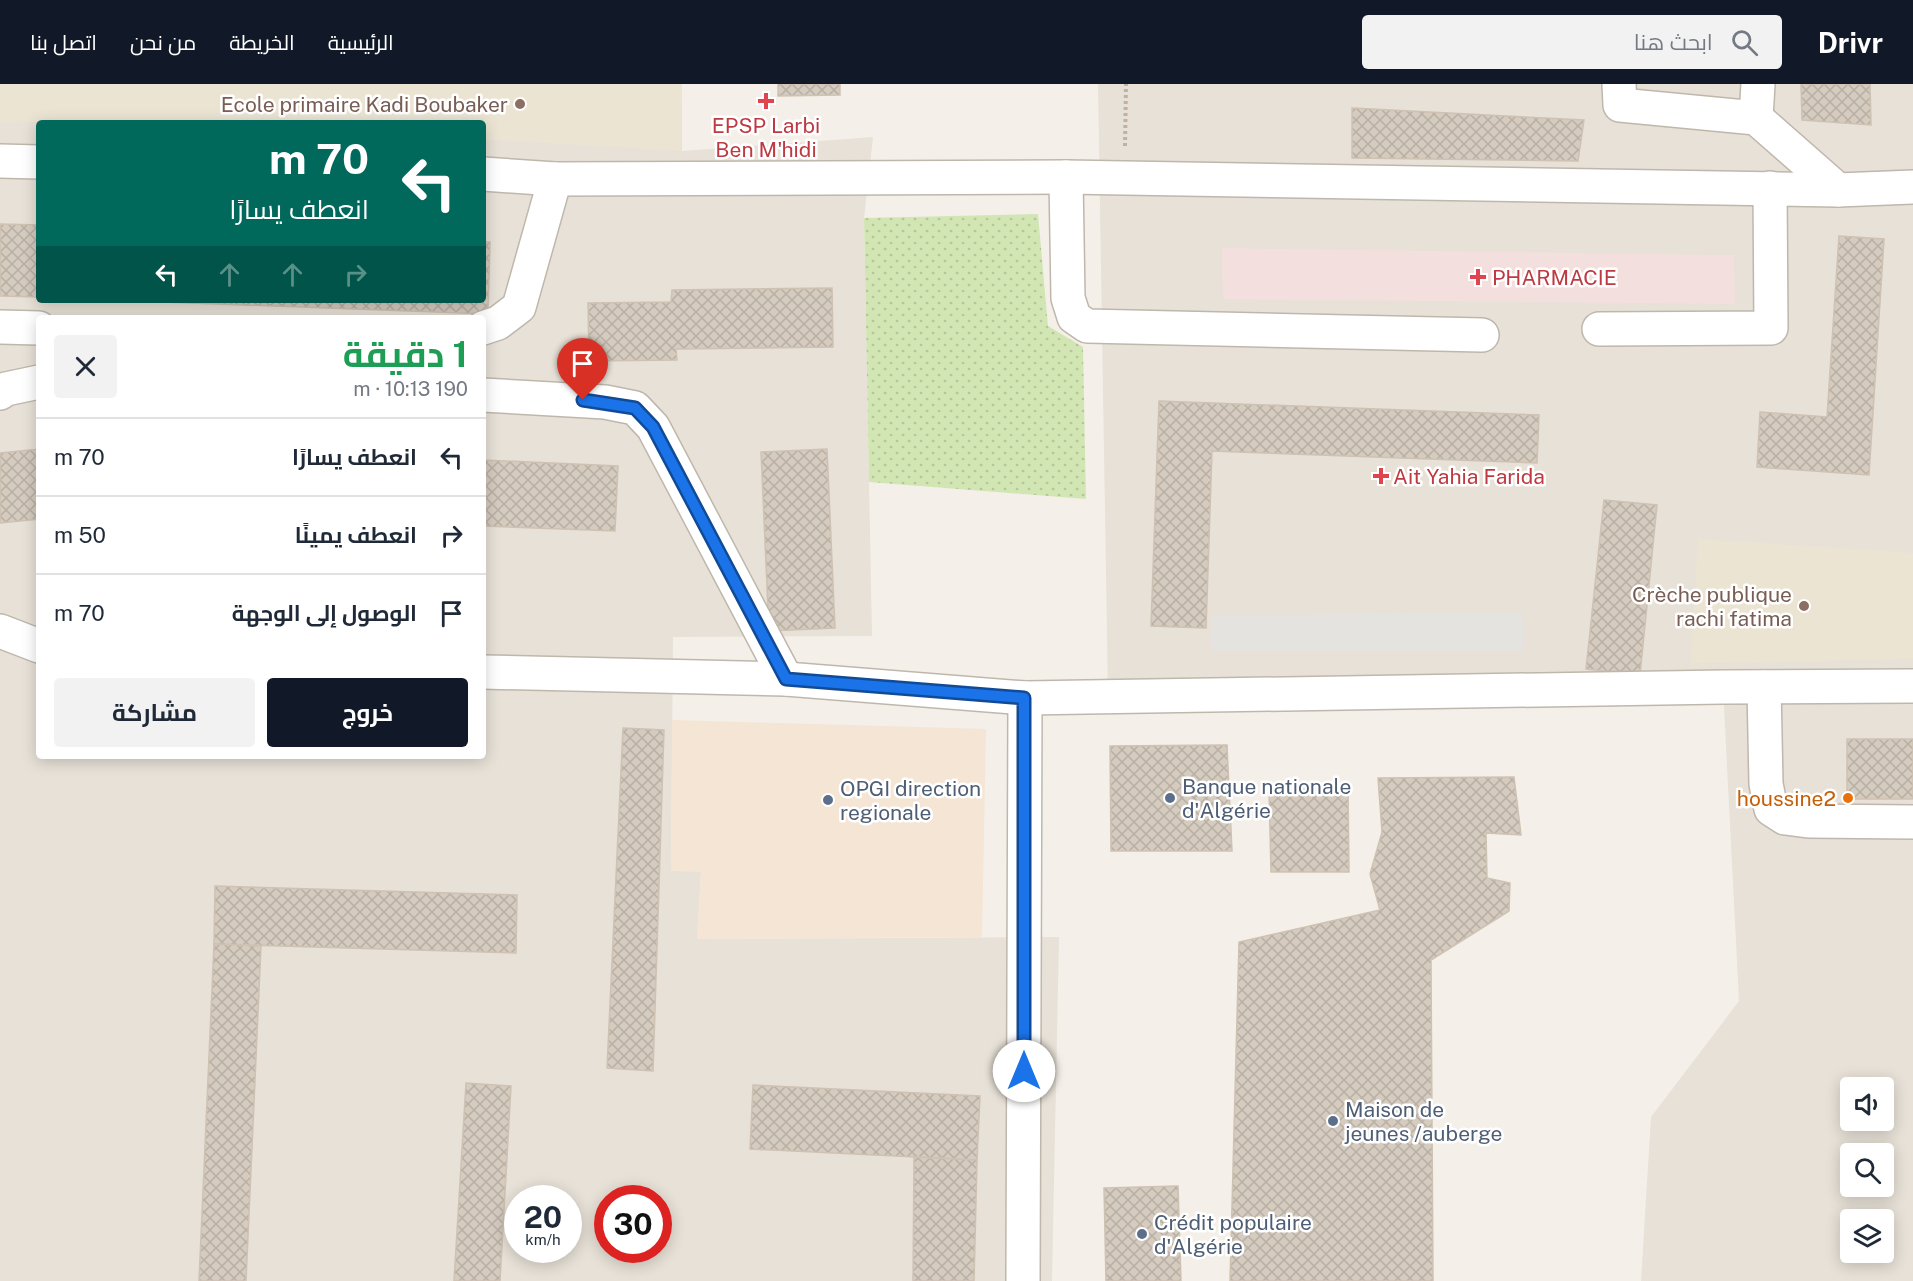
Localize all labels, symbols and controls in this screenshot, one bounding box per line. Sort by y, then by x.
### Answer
search box [1362,15,1782,69]
icon: search [1728,26,1761,59]
text: Drivr [1818,26,1883,59]
text: ابحث هنا [1634,29,1713,55]
text: اتصل بنا [30,30,97,55]
text: من نحن [130,30,196,55]
text: الخريطة [229,30,295,55]
text: الرئيسية [328,30,394,55]
place label: Ecole primaire Kadi Boubaker [221,92,508,117]
marker: EPSP Larbi Ben M'hidi [757,92,775,110]
marker: Ecole primaire Kadi Boubaker [513,97,527,111]
place label: EPSP Larbi Ben M'hidi [712,113,820,162]
text: 70 m [269,134,369,183]
icon: left [390,144,468,222]
text: انعطف يسارًا [229,193,369,225]
icon: left [150,258,183,291]
icon: ahead [213,258,246,291]
icon: ahead [276,258,309,291]
icon: right [339,258,372,291]
place label: PHARMACIE [1492,265,1617,290]
marker: PHARMACIE [1469,268,1487,286]
text: 1 دقيقة [343,333,468,375]
button: close [54,335,117,398]
pin [557,338,608,400]
icon: arrive [566,347,599,380]
text: 190 m · 10:13 [353,377,468,401]
icon: left [435,441,468,474]
text: 70 m [54,444,105,470]
text: انعطف يسارًا [292,444,417,470]
place label: Ait Yahia Farida [1393,464,1545,489]
marker: Ait Yahia Farida [1374,469,1388,483]
icon: right [435,519,468,552]
text: 50 m [54,522,106,548]
text: انعطف يمينًا [295,522,417,548]
place label: Crèche publique rachi fatima [1632,582,1792,631]
icon: arrive [435,597,468,630]
marker: Crèche publique rachi fatima [1797,599,1811,613]
text: 70 m [54,600,105,626]
text: الوصول إلى الوجهة [232,600,417,626]
button: مشاركة [54,678,255,747]
button: خروج [267,678,468,747]
place label: Banque nationale d'Algérie [1182,774,1351,823]
place label: OPGI direction regionale [840,776,981,825]
place label: houssine2 [1737,786,1836,811]
marker: Banque nationale d'Algérie [1163,791,1177,805]
marker: houssine2 [1841,791,1855,805]
marker: OPGI direction regionale [821,793,835,807]
position arrow [992,1039,1056,1103]
map controls [1840,1077,1894,1263]
button: sound [1840,1077,1894,1131]
place label: Maison de jeunes /auberge [1344,1097,1503,1146]
marker: Maison de jeunes /auberge [1326,1114,1340,1128]
button: search [1840,1143,1894,1197]
speed limit sign: 30 [594,1185,672,1263]
text: 20 [524,1199,562,1235]
button: layers [1840,1209,1894,1263]
place label: Crédit populaire d'Algérie [1154,1210,1312,1259]
marker: Crédit populaire d'Algérie [1135,1227,1149,1241]
text: km/h [525,1231,561,1248]

